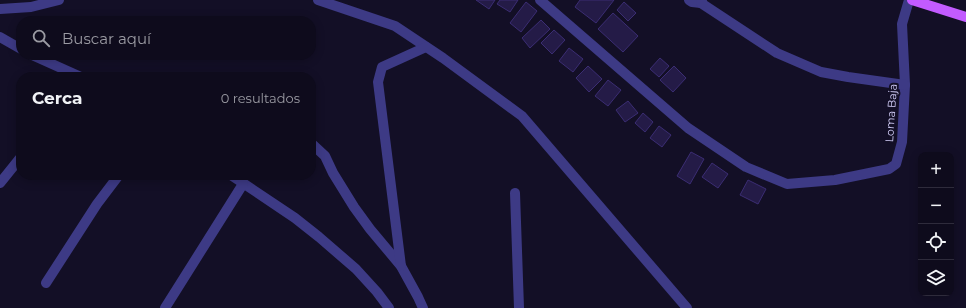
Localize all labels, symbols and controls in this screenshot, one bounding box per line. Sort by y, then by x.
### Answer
search box [16,16,316,60]
icon: search [30,27,52,49]
text: Buscar aquí [62,29,151,48]
street label: Loma Baja [882,83,900,143]
text: Cerca [32,88,82,108]
text: 0 resultados [221,90,300,106]
map controls [918,152,954,296]
button: + [918,152,954,188]
button: − [918,188,954,224]
button: locate [918,224,954,260]
button: layers [918,260,954,296]

